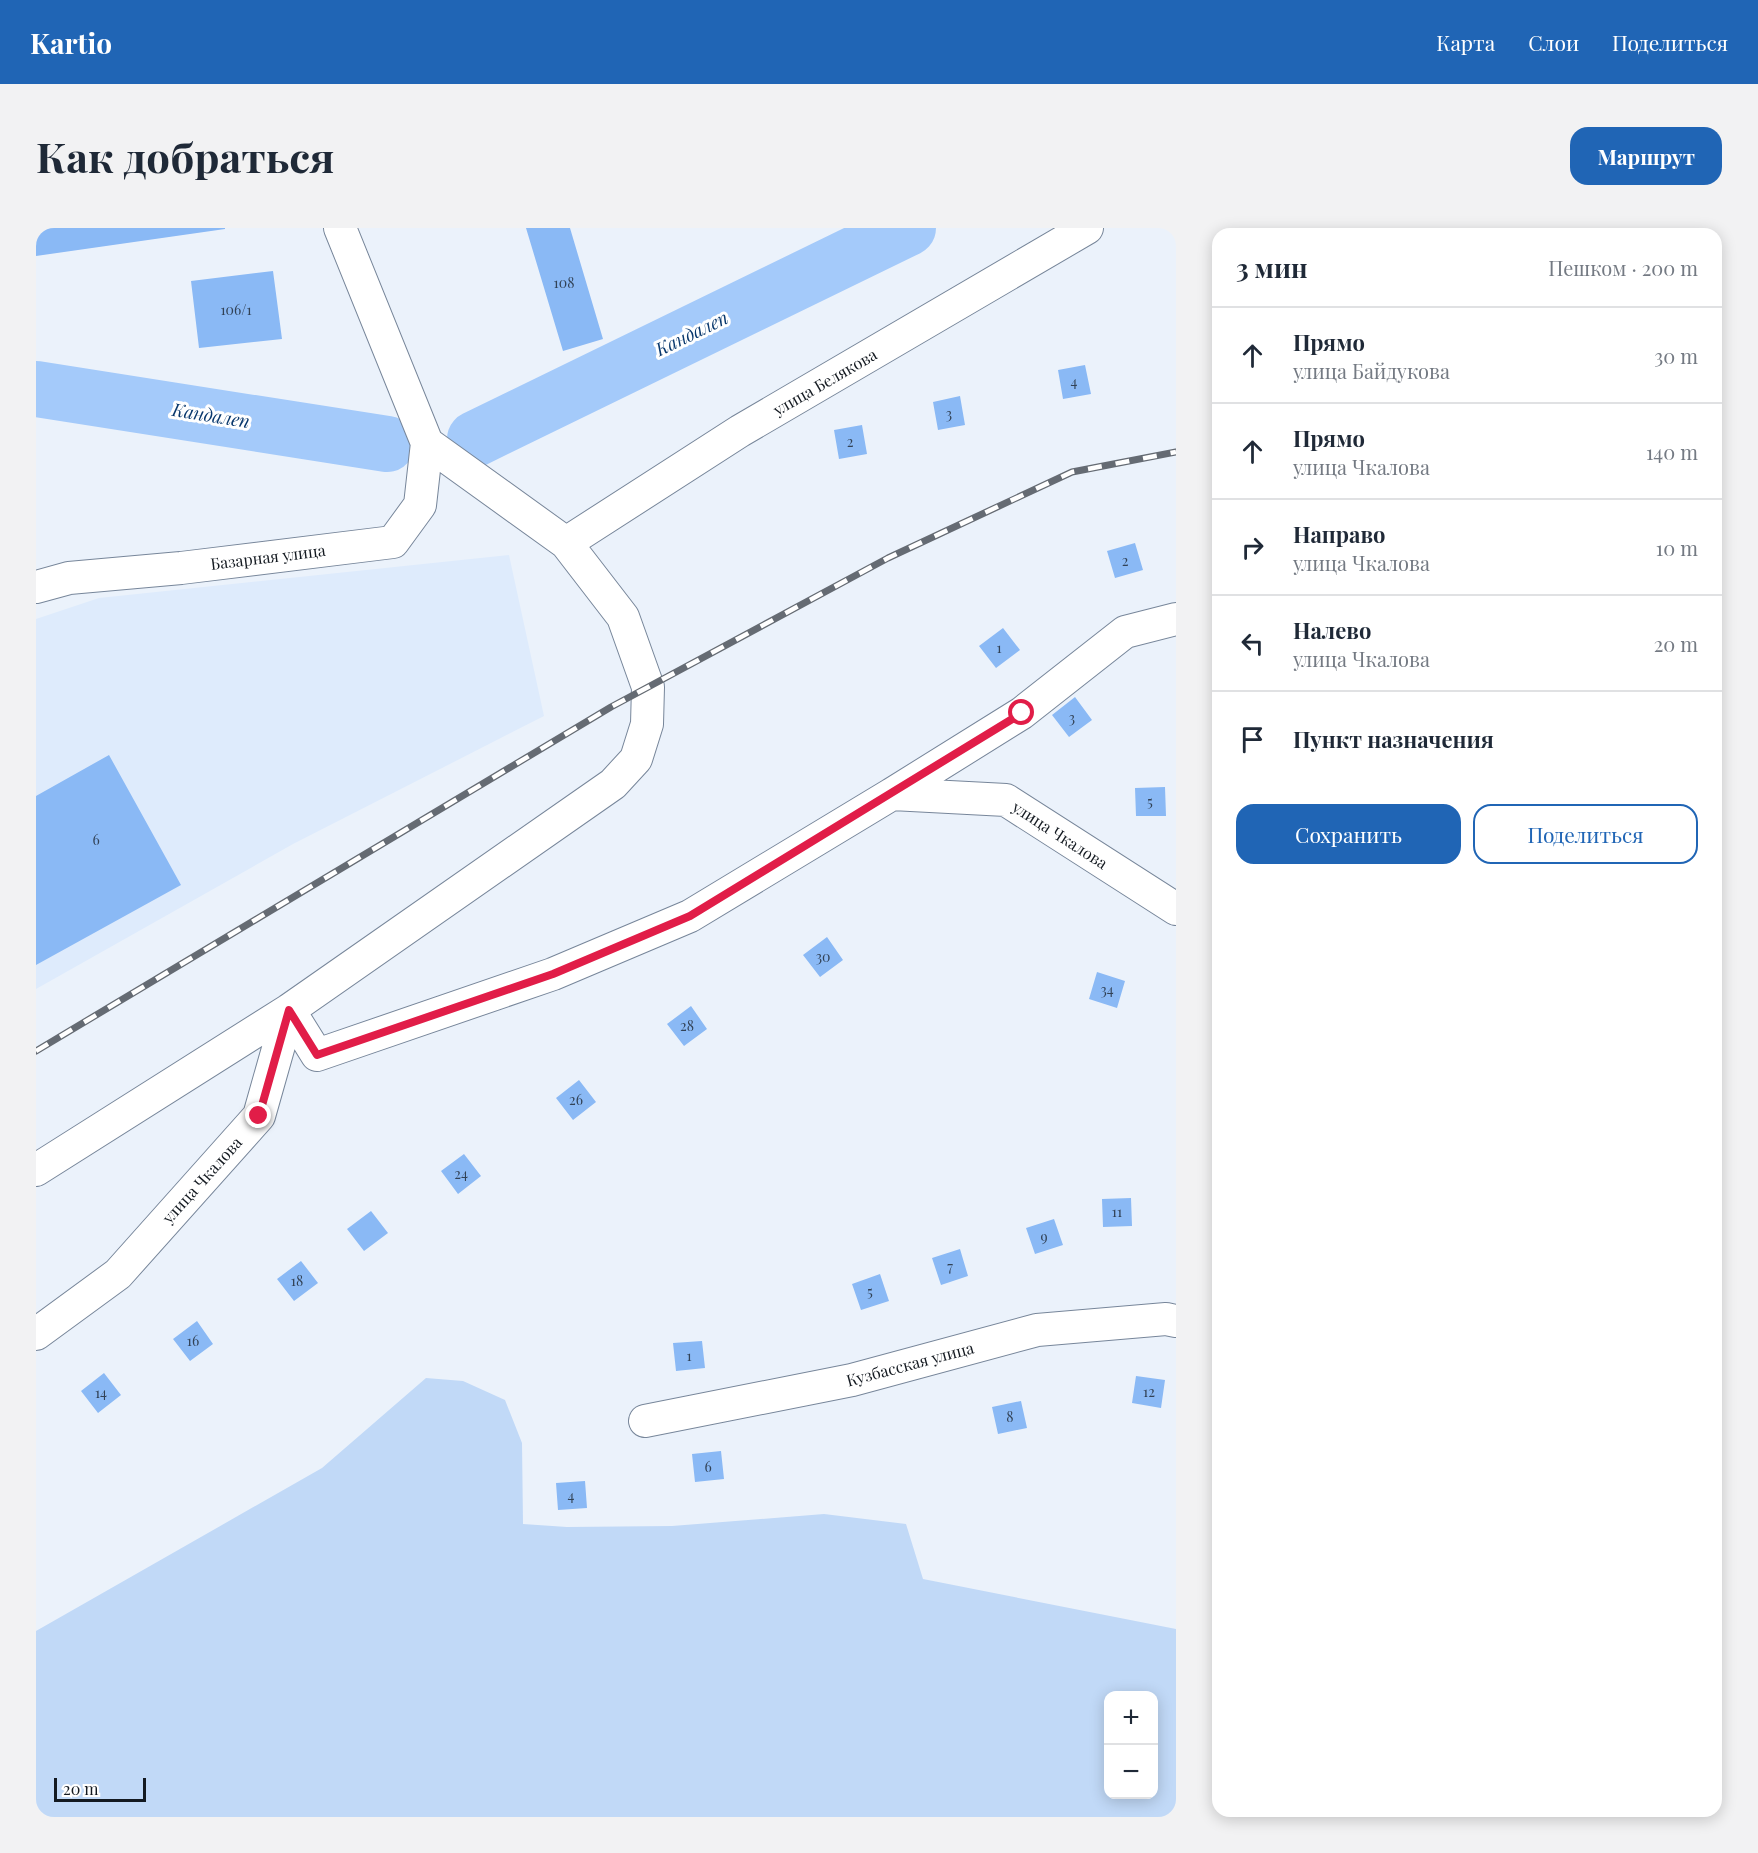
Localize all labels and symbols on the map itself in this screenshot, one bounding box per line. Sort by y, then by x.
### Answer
house number: 108 [554,273,574,292]
house number: 106/1 [220,300,252,319]
water label: Кандалеп [650,305,732,361]
street label: улица Белякова [768,343,880,420]
house number: 4 [1071,372,1078,391]
water label: Кандалеп [170,397,252,433]
house number: 3 [946,404,952,423]
house number: 2 [847,432,854,451]
street label: Базарная улица [209,539,327,574]
house number: 2 [1122,551,1129,570]
house number: 1 [996,638,1002,657]
route start [1008,699,1034,725]
house number: 3 [1069,708,1075,727]
house number: 5 [1147,792,1153,811]
street label: улица Чкалова [1008,795,1112,873]
house number: 6 [92,830,100,849]
house number: 30 [816,947,830,966]
house number: 34 [1100,980,1114,999]
house number: 28 [680,1016,694,1035]
house number: 26 [569,1090,583,1109]
route end [245,1102,271,1128]
street label: улица Чкалова [157,1132,246,1228]
house number: 24 [454,1164,468,1183]
house number: 11 [1112,1202,1122,1221]
house number: 9 [1040,1227,1048,1246]
house number: 7 [947,1257,953,1276]
house number: 18 [291,1271,303,1290]
house number: 5 [867,1282,873,1301]
house number: 16 [187,1331,199,1350]
street label: Кузбасская улица [844,1336,976,1391]
house number: 1 [686,1346,692,1365]
house number: 12 [1143,1382,1155,1401]
house number: 14 [95,1383,107,1402]
house number: 8 [1006,1407,1014,1426]
house number: 6 [704,1457,712,1476]
house number: 4 [568,1486,575,1505]
scale bar [54,1775,146,1802]

